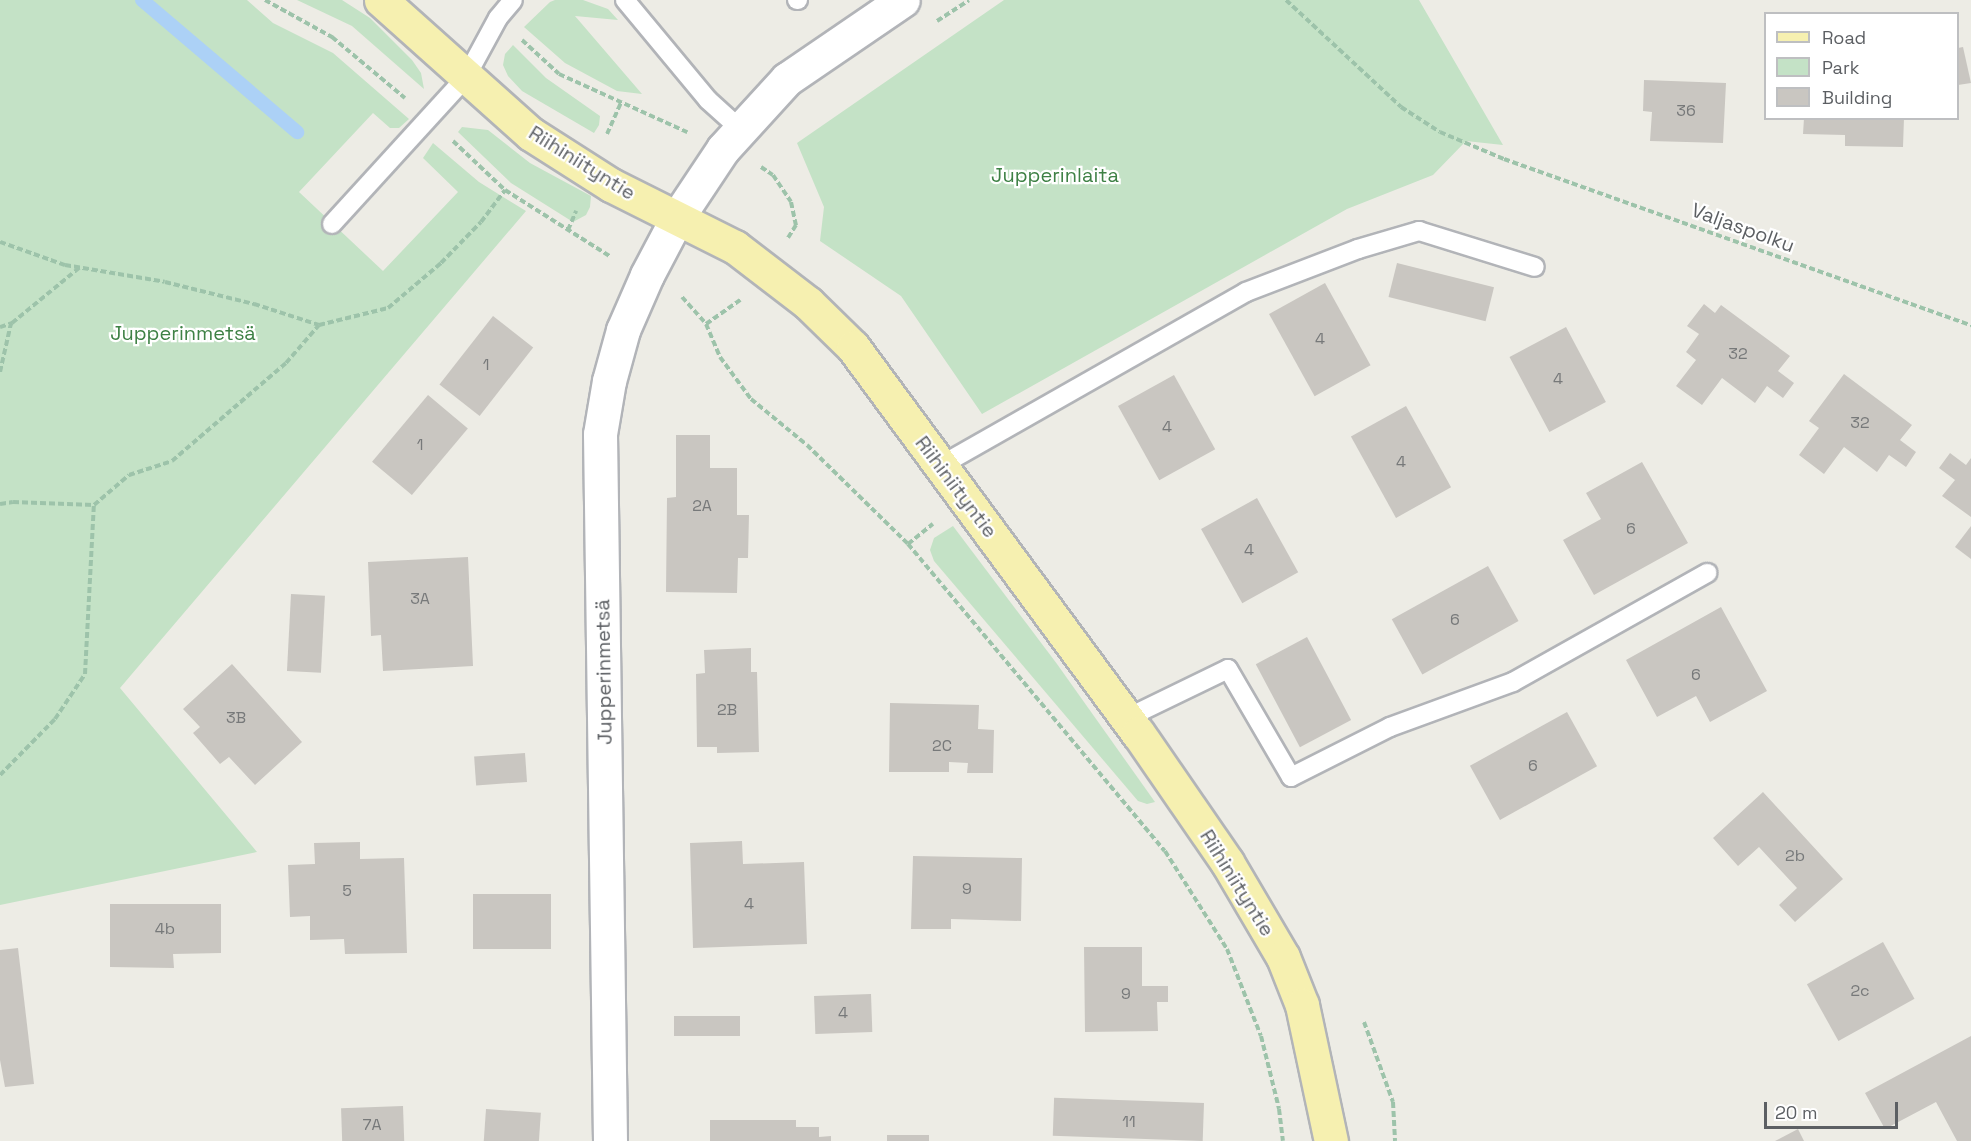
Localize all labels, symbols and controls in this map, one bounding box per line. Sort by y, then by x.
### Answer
legend [1764,12,1959,120]
text: Road [1822,26,1866,49]
text: Park [1822,56,1859,79]
text: Building [1822,86,1892,109]
house number: 36 [1676,101,1696,121]
street label: Riihiniityntie [524,121,640,205]
park label: Jupperinlaita [991,163,1119,187]
street label: Valjaspolku [1688,198,1798,258]
park label: Jupperinmetsä [110,321,256,345]
house number: 4 [1315,329,1325,349]
house number: 32 [1728,344,1748,364]
house number: 1 [483,355,489,375]
house number: 4 [1553,369,1563,389]
house number: 32 [1850,413,1870,433]
house number: 4 [1162,417,1172,437]
street label: Riihiniityntie [910,431,1002,543]
house number: 1 [417,435,423,455]
house number: 4 [1396,452,1406,472]
house number: 2A [692,496,712,516]
house number: 6 [1626,519,1636,539]
house number: 4 [1244,540,1254,560]
house number: 3A [410,589,430,609]
street label: Jupperinmetsä [591,599,617,745]
house number: 6 [1450,610,1460,630]
house number: 6 [1691,665,1701,685]
house number: 2B [717,700,737,720]
house number: 3B [226,708,246,728]
house number: 2C [932,736,952,756]
house number: 6 [1528,756,1538,776]
street label: Riihiniityntie [1195,825,1279,941]
house number: 2b [1785,846,1805,866]
house number: 9 [962,879,972,899]
house number: 5 [342,881,352,901]
house number: 4 [744,894,754,914]
house number: 4b [155,919,175,939]
house number: 2c [1850,981,1870,1001]
house number: 9 [1121,984,1131,1004]
house number: 4 [838,1003,848,1023]
scale bar [1767,1090,1900,1128]
text: 20 m [1775,1101,1818,1124]
house number: 11 [1122,1112,1136,1132]
house number: 7A [362,1115,382,1135]

